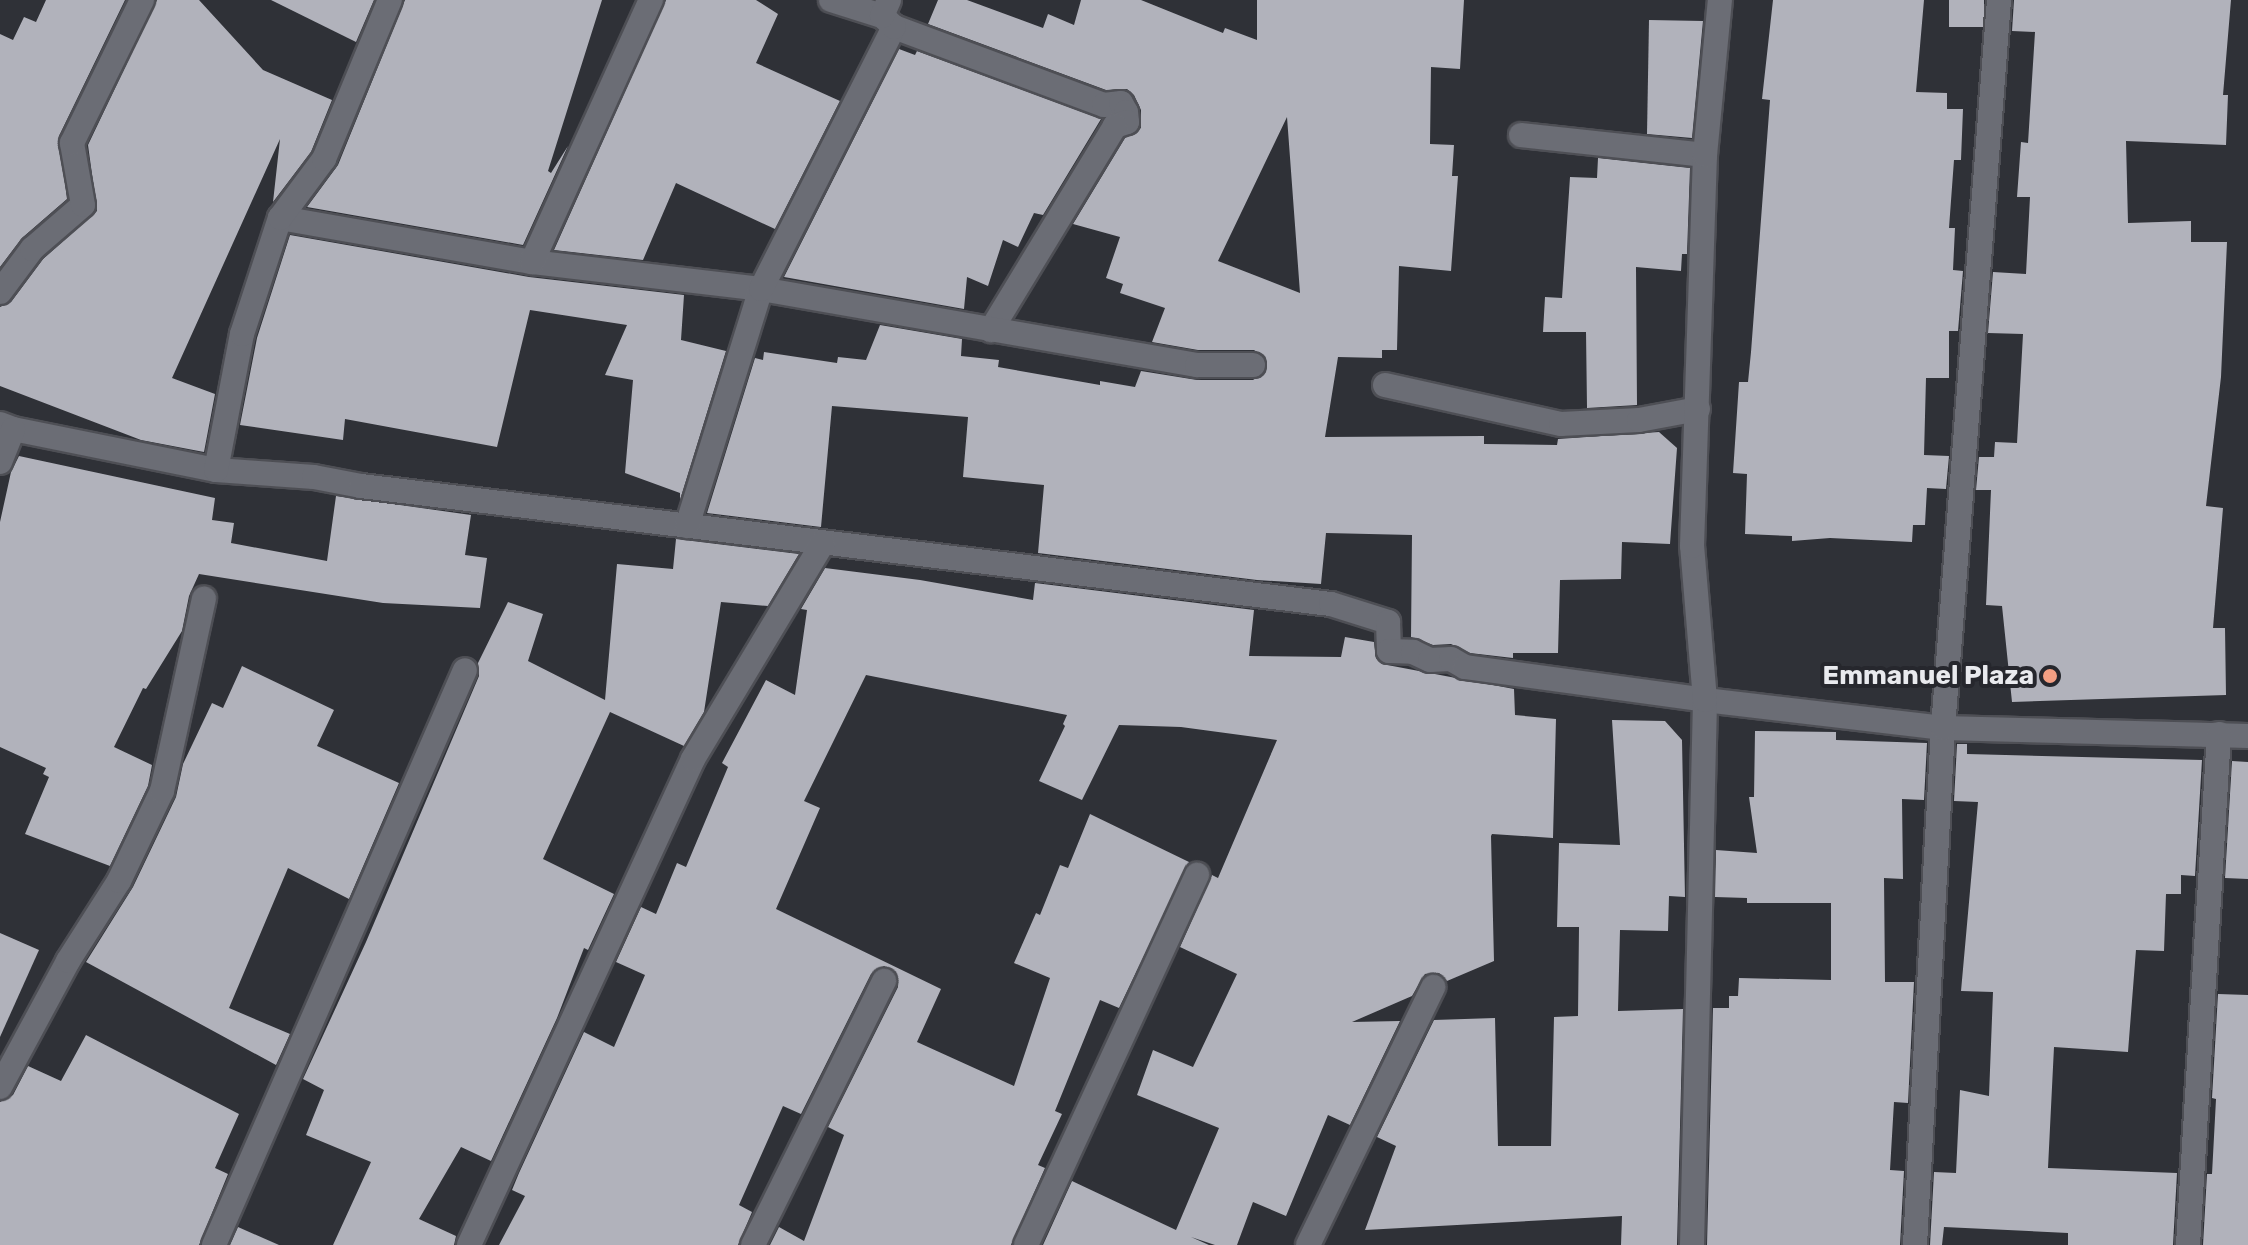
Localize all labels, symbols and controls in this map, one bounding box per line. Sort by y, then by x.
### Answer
place label: Emmanuel Plaza [1823,660,2034,692]
marker: Emmanuel Plaza [2041,667,2059,685]

